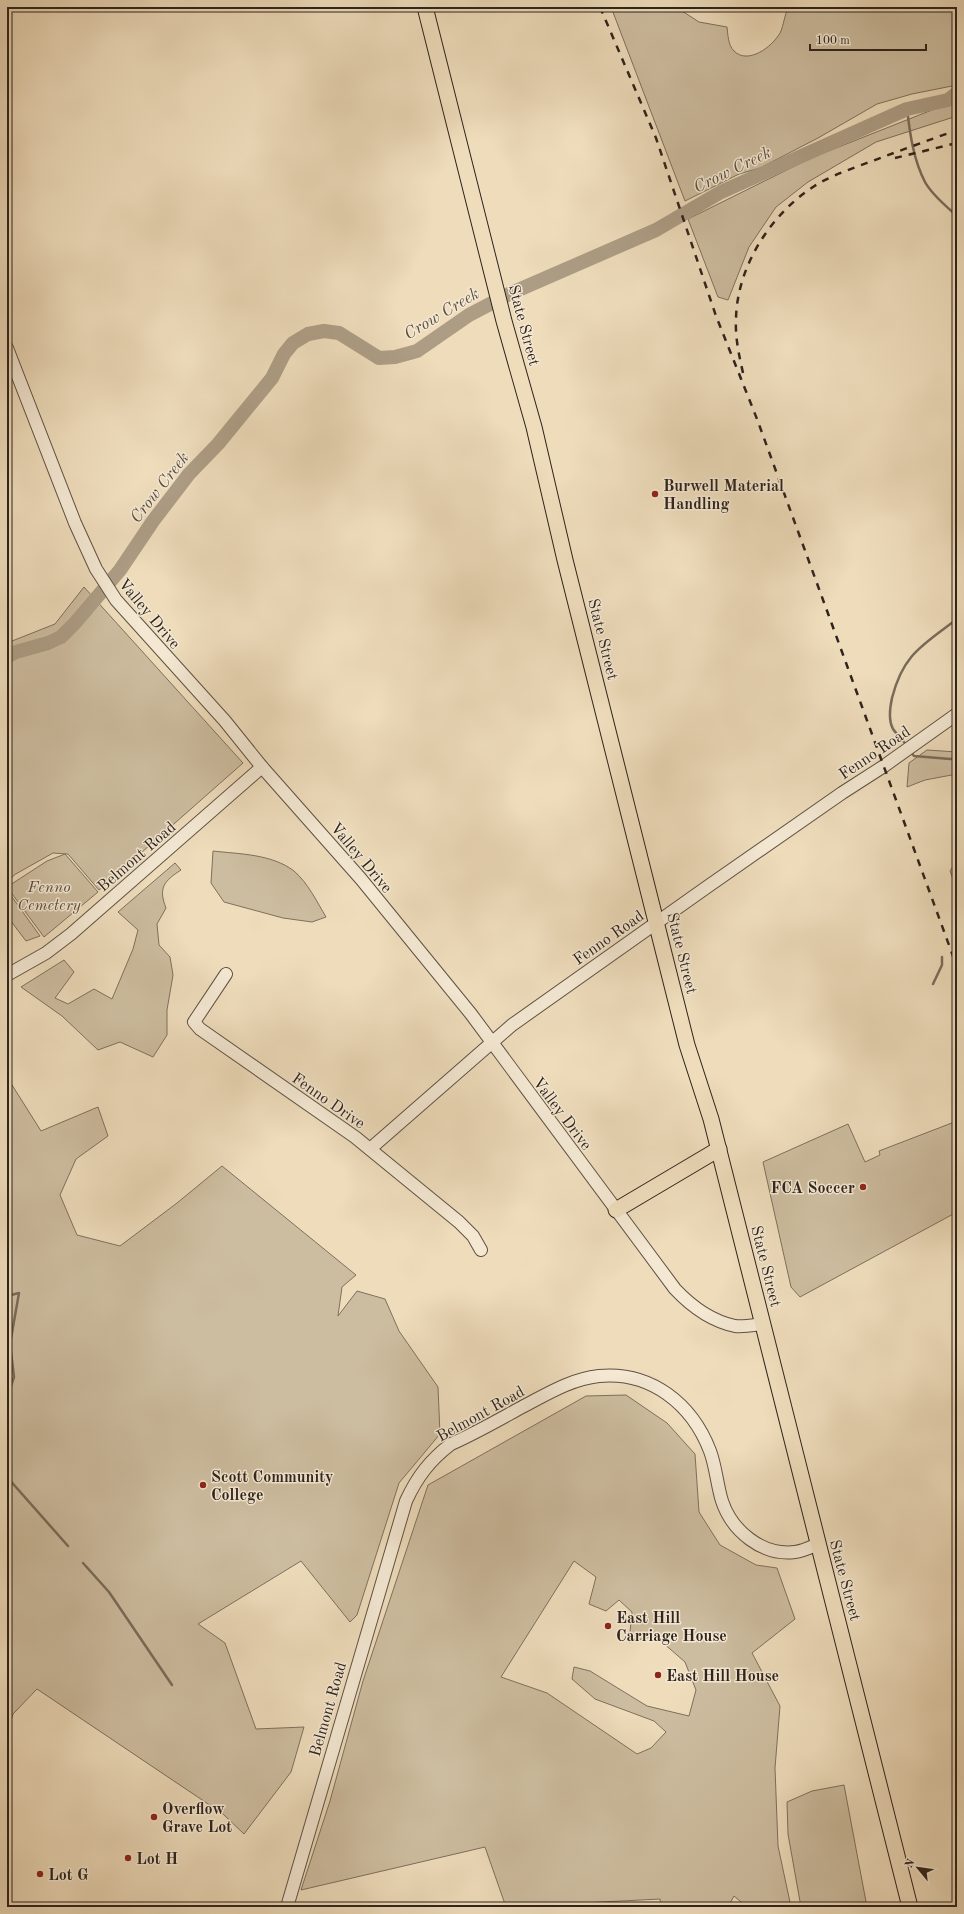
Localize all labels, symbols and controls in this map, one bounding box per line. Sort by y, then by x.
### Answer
scale bar [810,26,926,52]
text: 100 m [816,35,850,47]
water label: Crow Creek [691,144,774,197]
street label: State Street [505,283,542,368]
water label: Crow Creek [401,285,482,343]
water label: Crow Creek [127,449,193,526]
place label: Burwell Material Handling [663,479,784,513]
marker: Burwell Material Handling [650,489,660,499]
street label: Valley Drive [115,576,182,653]
street label: State Street [584,597,620,682]
street label: Fenno Road [836,724,914,783]
street label: Belmont Road [95,819,179,896]
street label: Valley Drive [327,820,394,897]
park label: Fenno Cemetery [17,880,82,914]
street label: Fenno Road [571,908,647,969]
street label: State Street [663,911,699,996]
street label: Fenno Drive [288,1071,367,1133]
street label: Valley Drive [529,1075,594,1154]
place label: FCA Soccer [771,1181,855,1197]
marker: FCA Soccer [858,1182,868,1192]
street label: State Street [747,1224,783,1309]
street label: Belmont Road [434,1384,528,1445]
place label: Scott Community College [211,1470,333,1504]
marker: Scott Community College [198,1480,208,1490]
street label: State Street [826,1538,863,1623]
place label: East Hill Carriage House [616,1611,727,1645]
marker: East Hill Carriage House [603,1621,613,1631]
street label: Belmont Road [308,1660,350,1759]
place label: East Hill House [666,1669,779,1685]
marker: East Hill House [653,1670,663,1680]
place label: Overflow Grave Lot [162,1802,232,1836]
marker: Overflow Grave Lot [149,1812,159,1822]
north arrow [898,1848,938,1888]
place label: Lot H [136,1852,178,1868]
marker: Lot H [123,1853,133,1863]
text: N [904,1857,918,1870]
place label: Lot G [48,1868,89,1884]
marker: Lot G [35,1869,45,1879]

